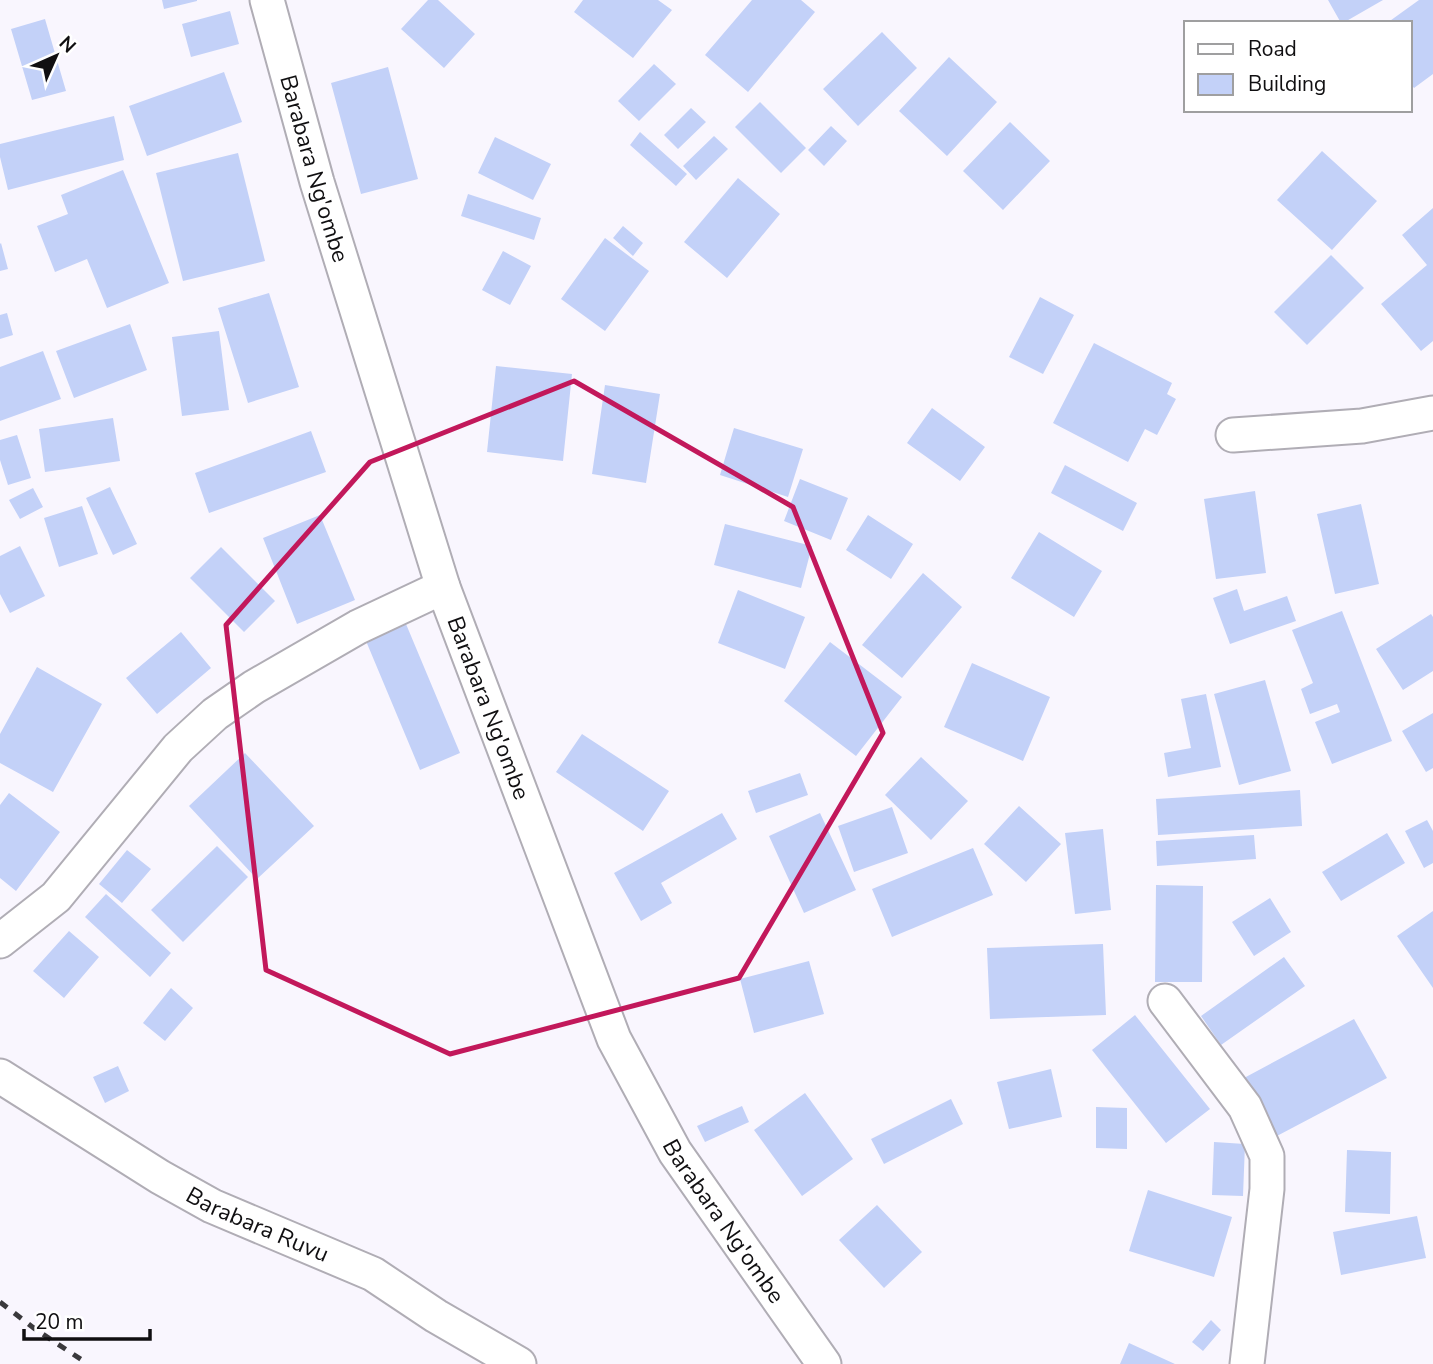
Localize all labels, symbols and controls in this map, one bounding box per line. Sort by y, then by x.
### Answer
north arrow [21,21,91,91]
legend [1184,21,1412,112]
text: N [53,30,82,59]
text: Road [1248,35,1297,63]
text: Building [1248,70,1326,98]
street label: Barabara Ng'ombe [272,71,356,266]
street label: Barabara Ng'ombe [439,612,537,804]
street label: Barabara Ng'ombe [655,1134,792,1310]
street label: Barabara Ruvu [180,1180,334,1270]
scale bar [24,1298,150,1342]
text: 20 m [35,1308,84,1336]

